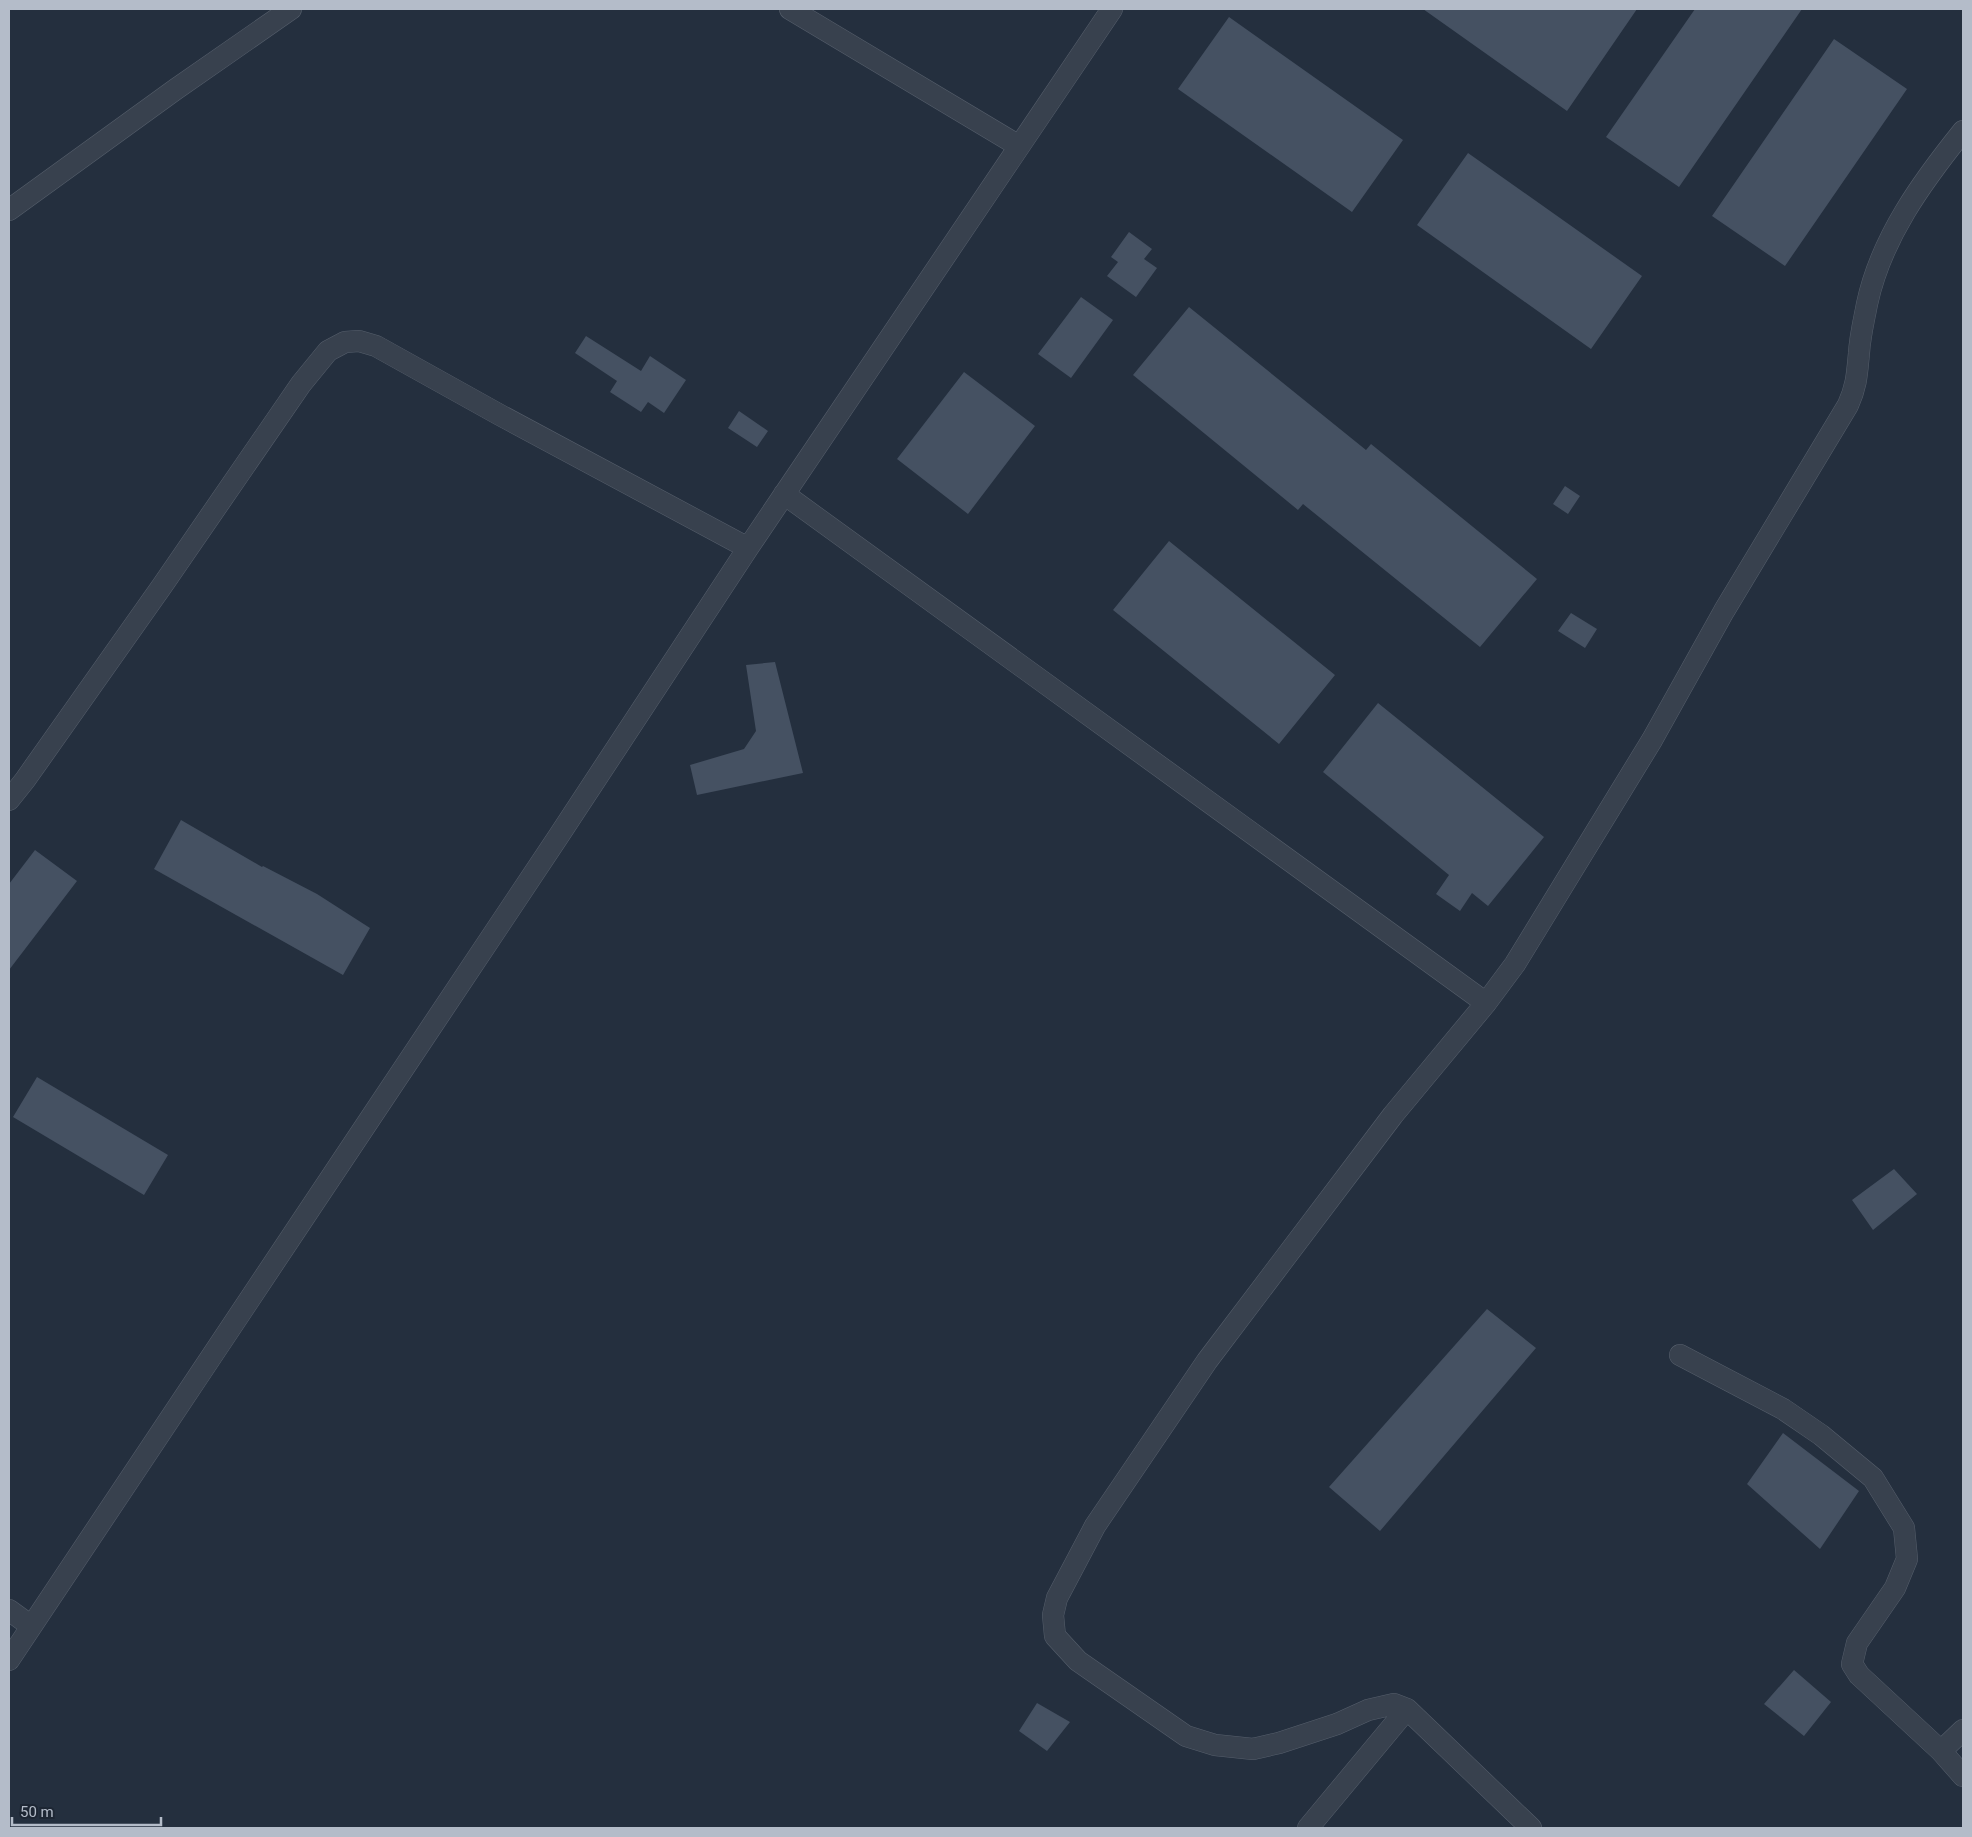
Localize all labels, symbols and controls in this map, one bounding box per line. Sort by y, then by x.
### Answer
scale bar [12,1794,161,1826]
text: 50 m [20,1803,54,1821]

